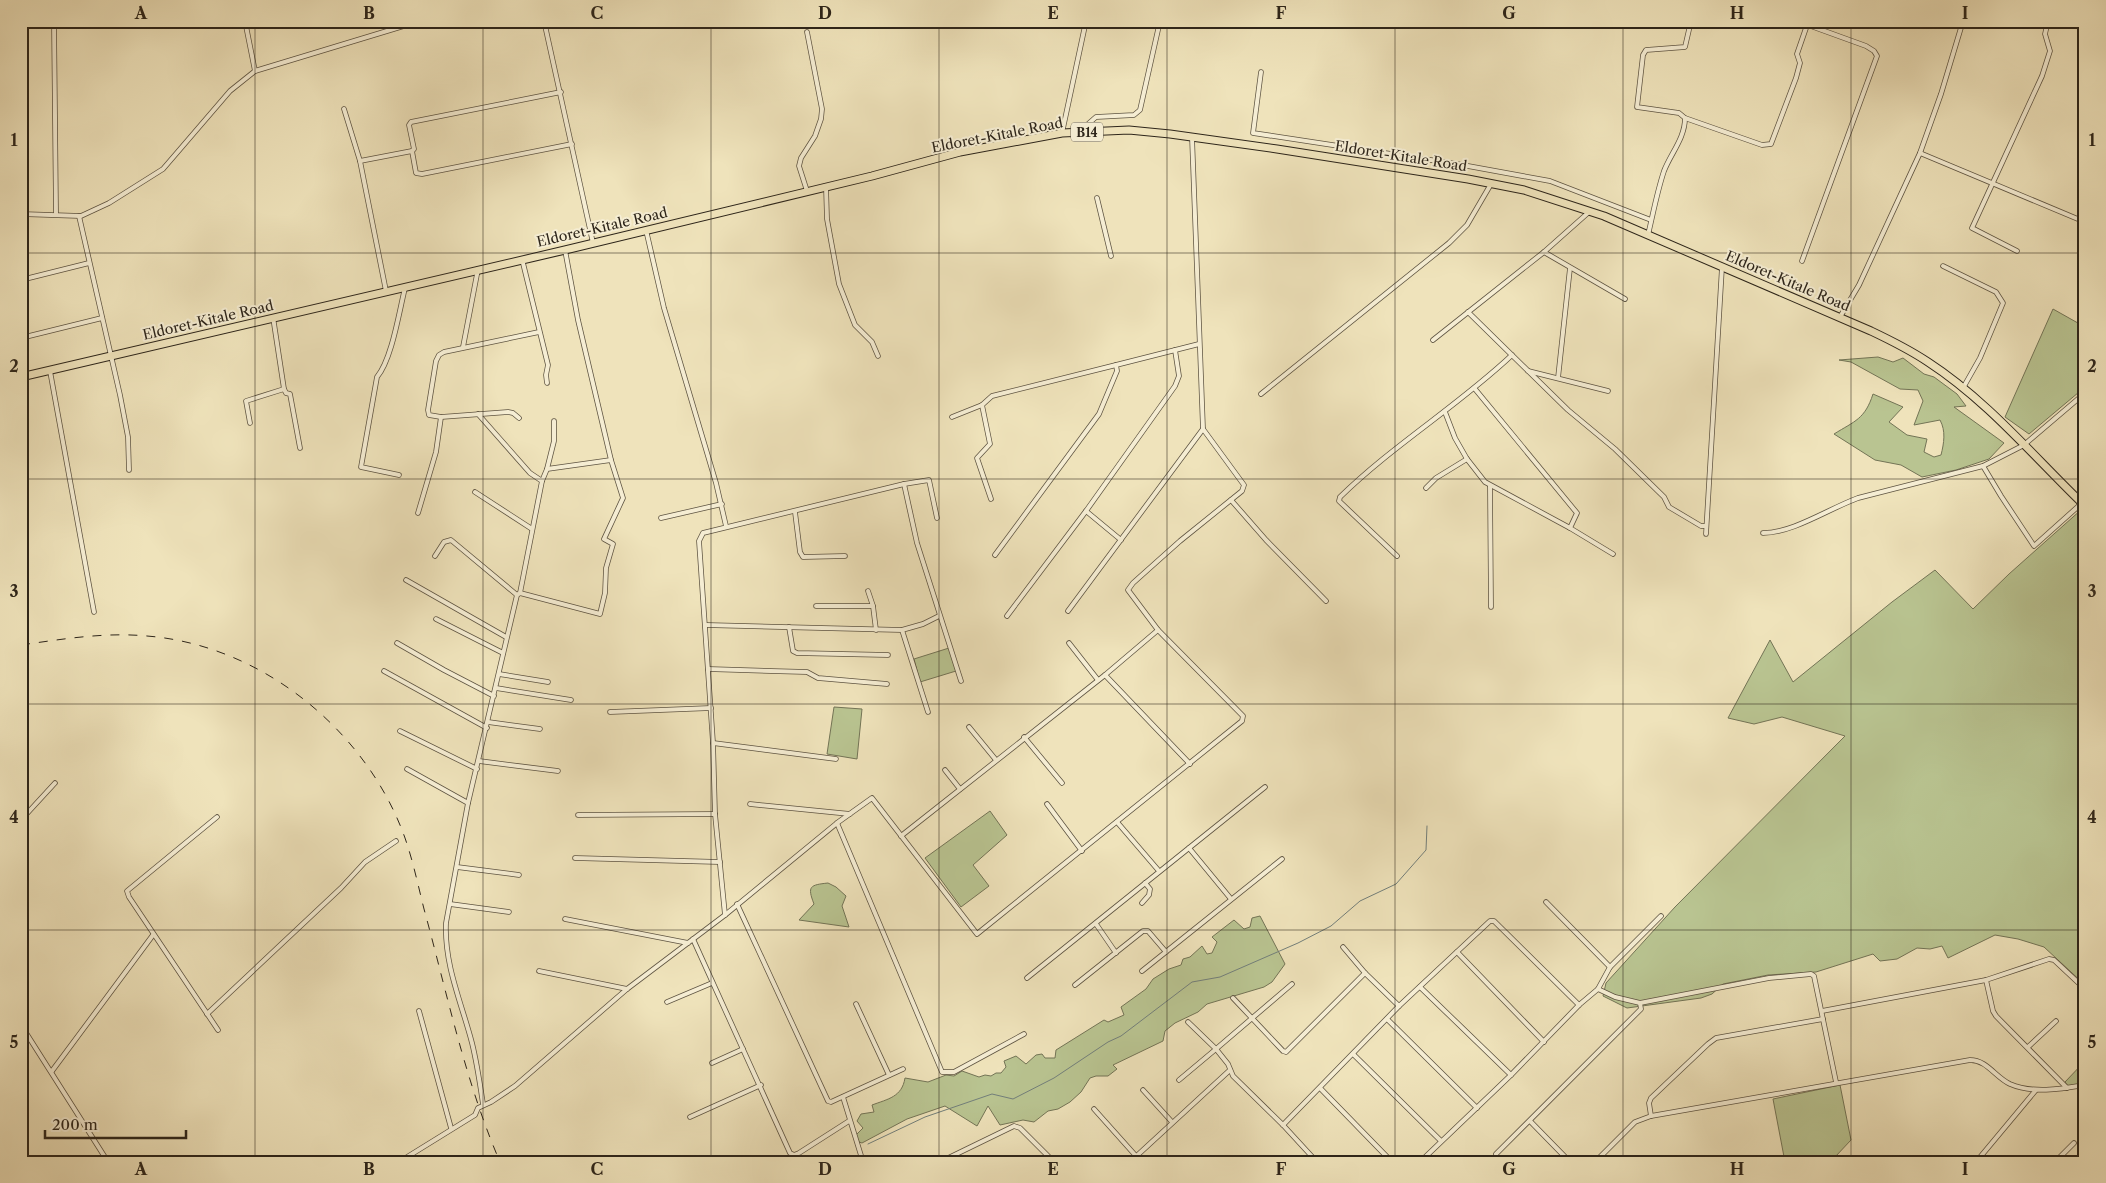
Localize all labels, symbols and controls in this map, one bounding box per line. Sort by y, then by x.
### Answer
text: A [134,3,148,23]
text: B [363,3,375,23]
text: C [591,3,603,23]
text: D [818,3,832,23]
text: E [1047,3,1059,23]
text: F [1276,3,1287,23]
text: G [1502,3,1516,23]
text: H [1730,3,1744,23]
text: I [1962,3,1969,23]
street label: Eldoret-Kitale Road [930,113,1065,157]
road number: B14 [1071,122,1103,142]
text: 1 [10,130,18,150]
text: 1 [2088,130,2096,150]
street label: Eldoret-Kitale Road [1334,137,1469,175]
street label: Eldoret-Kitale Road [535,203,670,251]
street label: Eldoret-Kitale Road [1723,247,1853,316]
street label: Eldoret-Kitale Road [141,296,276,344]
text: 2 [9,356,19,376]
text: 2 [2087,356,2097,376]
text: 3 [9,581,19,601]
text: 3 [2087,581,2097,601]
text: 4 [9,807,19,827]
text: 4 [2087,807,2097,827]
text: 5 [10,1032,19,1052]
text: 5 [2088,1032,2097,1052]
scale bar [45,1108,186,1140]
text: 200 m [52,1115,98,1134]
text: A [134,1159,148,1179]
text: B [363,1159,375,1179]
text: C [591,1159,603,1179]
text: D [818,1159,832,1179]
text: E [1047,1159,1059,1179]
text: F [1276,1159,1287,1179]
text: G [1502,1159,1516,1179]
text: H [1730,1159,1744,1179]
text: I [1962,1159,1969,1179]

